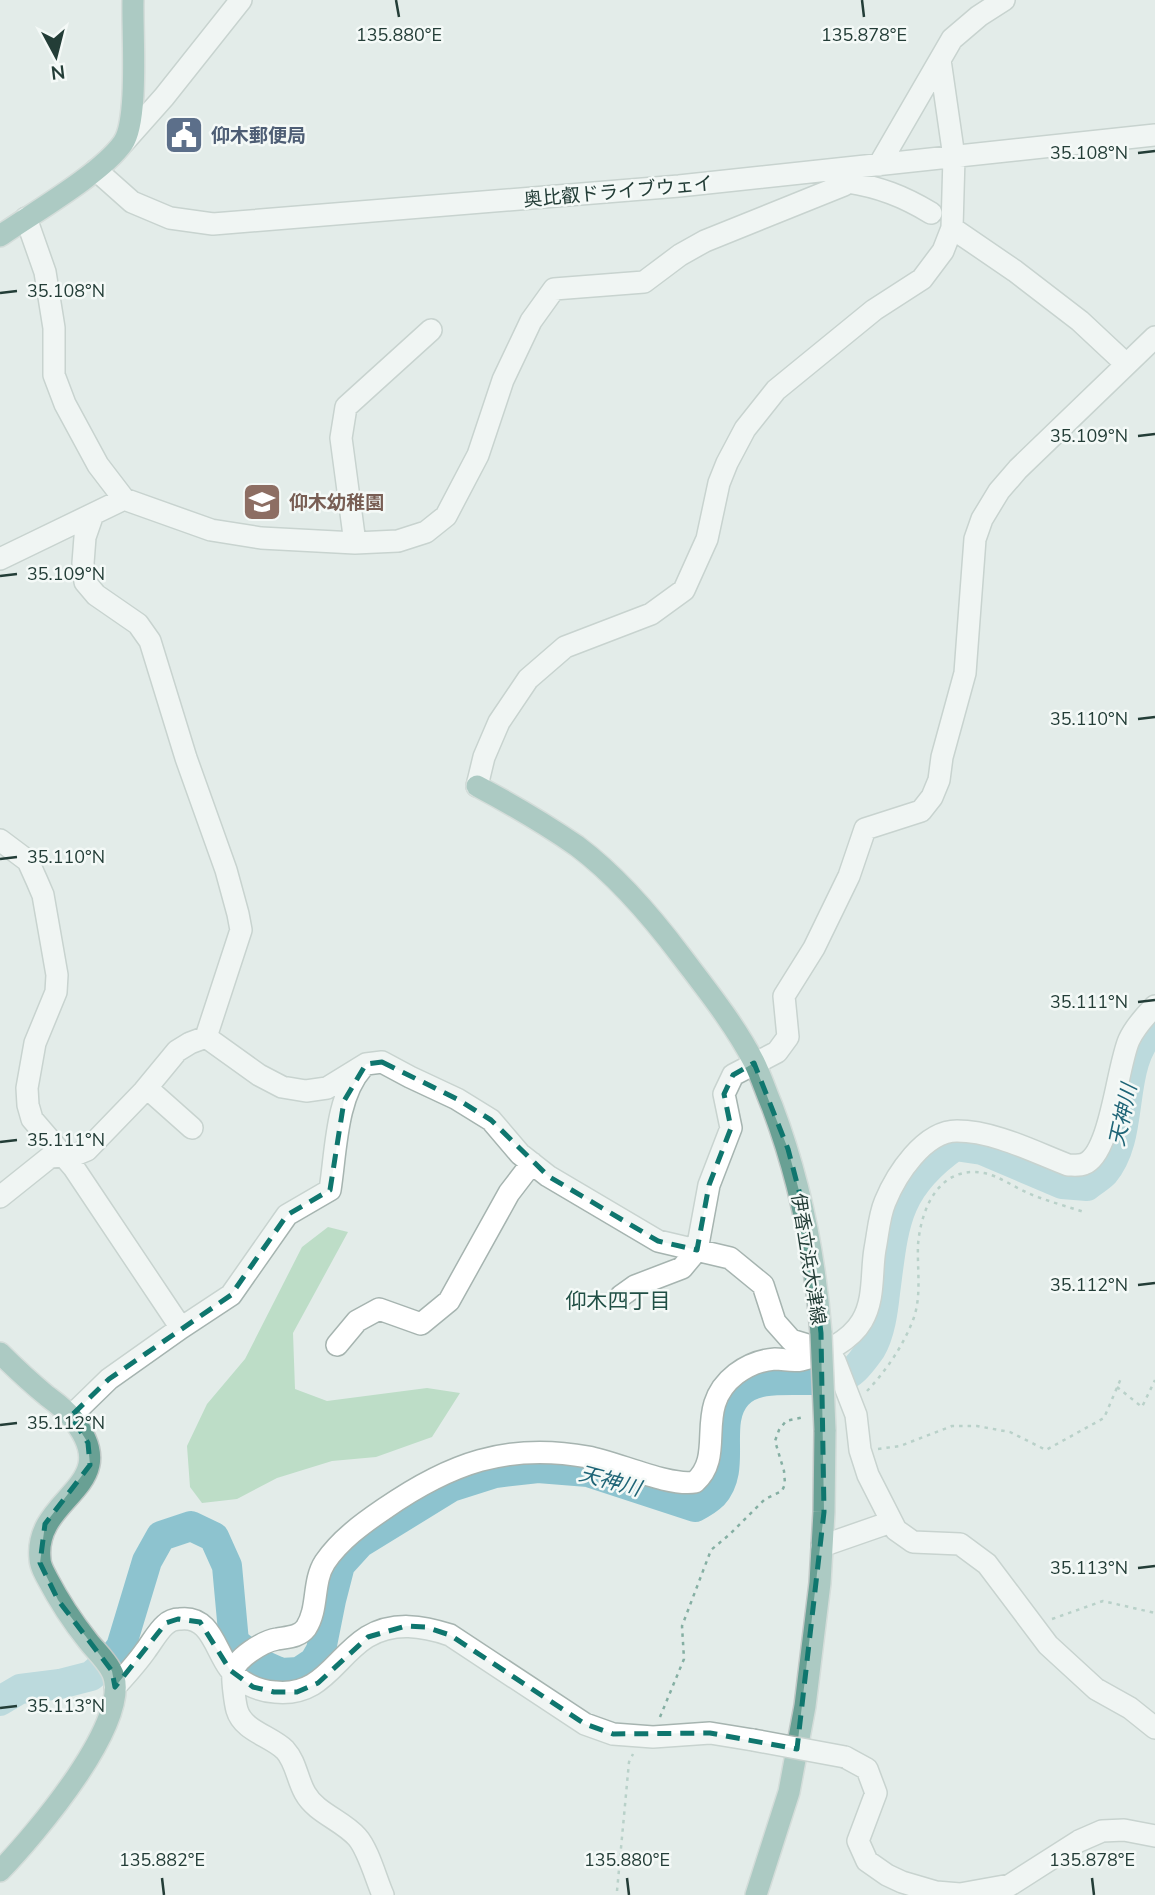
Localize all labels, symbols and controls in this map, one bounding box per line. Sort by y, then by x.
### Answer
north arrow [21,21,91,91]
text: 135.880°E [356,23,442,47]
text: 135.878°E [821,23,907,47]
text: N [49,58,67,86]
public building icon: 仰木郵便局 [163,114,205,156]
place label: 仰木郵便局 [211,123,306,149]
text: 35.108°N [1050,141,1128,165]
street label: 奥比叡ドライブウェイ [522,171,714,213]
text: 35.108°N [27,279,105,303]
text: 35.109°N [1050,424,1128,448]
school or university icon: 仰木幼稚園 [241,481,283,523]
place label: 仰木幼稚園 [289,490,384,516]
text: 35.109°N [27,562,105,586]
text: 35.110°N [1050,707,1128,731]
text: 35.110°N [27,845,105,869]
text: 35.111°N [1050,990,1128,1014]
water label: 天神川 [1103,1079,1144,1149]
text: 35.111°N [27,1128,105,1152]
street label: 伊香立浜大津線 [785,1191,831,1327]
text: 35.112°N [1050,1273,1128,1297]
district label: 仰木四丁目 [566,1287,671,1315]
text: 35.112°N [27,1411,105,1435]
water label: 天神川 [576,1459,646,1503]
text: 35.113°N [1050,1556,1128,1580]
text: 35.113°N [27,1694,105,1718]
text: 135.882°E [119,1848,205,1872]
text: 135.880°E [584,1848,670,1872]
text: 135.878°E [1049,1848,1135,1872]

